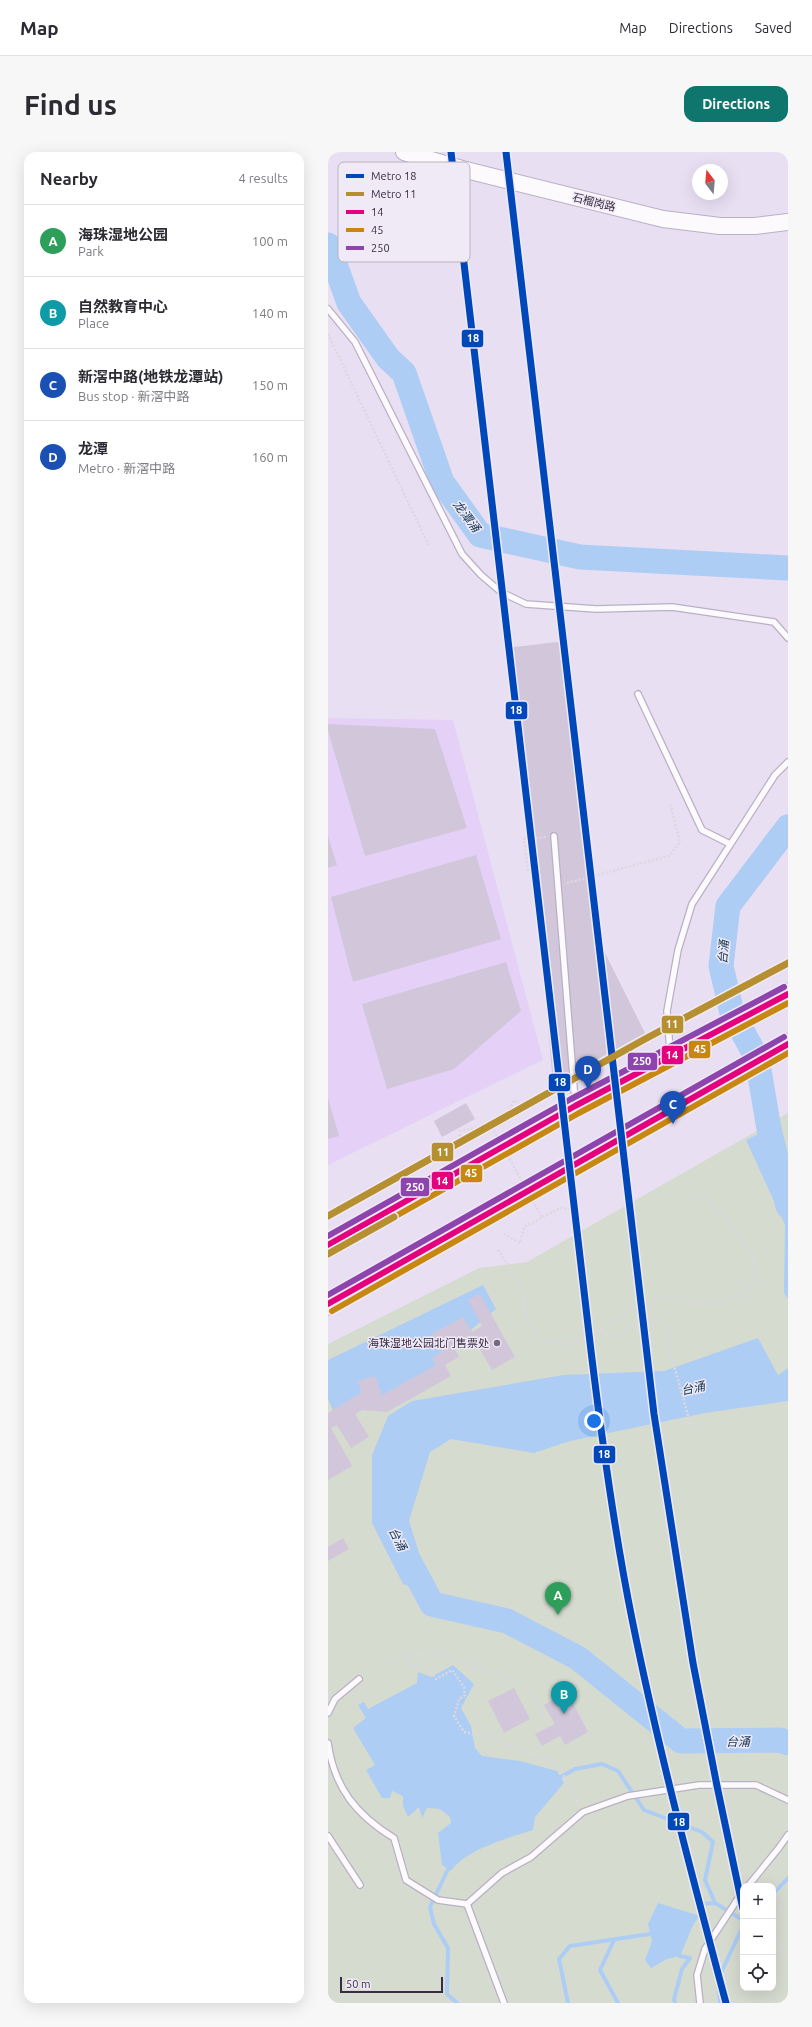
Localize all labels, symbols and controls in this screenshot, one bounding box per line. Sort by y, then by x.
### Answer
text: Map [20,17,59,39]
text: Map [619,20,647,36]
text: Directions [669,20,733,36]
text: Saved [755,20,792,36]
button: Directions [684,86,788,122]
text: Find us [24,89,117,120]
legend [338,162,470,262]
north arrow [692,164,728,200]
text: Nearby [40,169,98,188]
text: Metro 18 [371,170,416,182]
text: 4 results [238,171,288,185]
text: Metro 11 [371,188,416,200]
street label: 石榴岗路 [571,191,617,213]
text: 14 [371,206,383,218]
text: 45 [371,224,383,236]
text: 海珠湿地公园 [78,226,168,243]
text: A [48,234,58,248]
text: 100 m [252,234,288,248]
text: 250 [371,242,390,254]
text: Park [78,244,104,258]
text: 自然教育中心 [78,298,168,315]
text: B [49,306,57,320]
text: 140 m [252,306,288,320]
text: Place [78,316,109,330]
line badge: 18 [461,329,484,348]
text: 18 [467,332,479,344]
text: 新滘中路(地铁龙潭站) [78,368,223,385]
text: C [49,378,57,392]
text: 150 m [252,378,288,392]
text: Bus stop · 新滘中路 [78,389,189,403]
text: 龙潭 [78,440,108,457]
text: D [48,450,58,464]
text: 160 m [252,450,288,464]
text: Metro · 新滘中路 [78,461,175,475]
water label: 龙潭涌 [451,498,484,536]
line badge: 18 [505,701,528,720]
text: 18 [510,704,522,716]
water label: 台涌 [715,937,731,965]
line badge: 11 [661,1015,684,1034]
text: 11 [666,1018,678,1030]
line badge: 45 [688,1040,711,1059]
text: 45 [694,1043,706,1055]
line badge: 14 [661,1045,684,1065]
text: 14 [666,1049,678,1061]
line badge: 250 [627,1052,658,1071]
text: 250 [633,1055,651,1067]
pin: D [575,1056,601,1089]
line badge: 18 [548,1073,571,1092]
text: 18 [554,1076,566,1088]
pin: C [660,1091,686,1124]
line badge: 11 [431,1142,454,1162]
text: 11 [437,1146,449,1158]
line badge: 45 [460,1164,483,1183]
text: 45 [465,1167,477,1179]
line badge: 14 [431,1171,454,1190]
text: 14 [436,1175,448,1187]
line badge: 250 [400,1177,430,1197]
text: 250 [406,1181,424,1193]
place label: 海珠湿地公园北门售票处 [368,1337,489,1349]
marker: 海珠湿地公园北门售票处 [492,1338,502,1348]
water label: 台涌 [680,1379,708,1397]
your location [584,1411,604,1431]
line badge: 18 [593,1445,616,1464]
text: 18 [598,1448,610,1460]
water label: 台涌 [387,1525,410,1554]
pin: A [545,1582,571,1615]
pin: B [551,1681,577,1714]
water label: 台涌 [726,1735,752,1748]
line badge: 18 [667,1812,690,1831]
text: 18 [673,1816,685,1828]
map controls [740,1883,776,1991]
button: + [740,1883,776,1919]
button: − [740,1919,776,1955]
button: locate [740,1955,776,1991]
scale bar [340,1975,443,1994]
text: 50 m [346,1978,370,1990]

